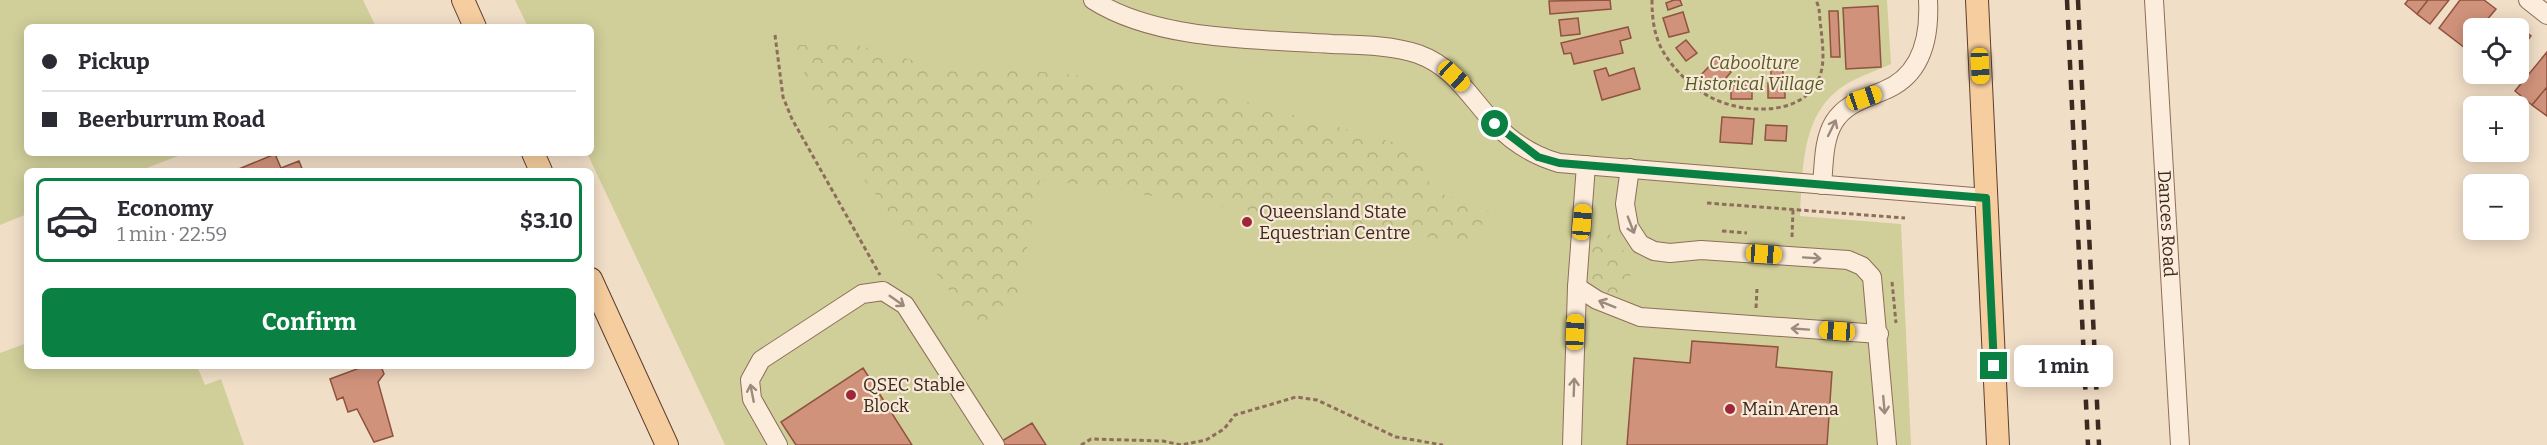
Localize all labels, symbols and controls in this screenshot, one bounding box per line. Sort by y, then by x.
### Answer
map controls [2463,18,2529,240]
button: locate [2463,18,2529,84]
text: Pickup [78,48,150,75]
car [1970,48,1990,84]
park label: Caboolture Historical Village [1684,52,1824,95]
car [1435,57,1473,95]
car [1844,84,1884,112]
button: + [2463,96,2529,162]
text: Beerburrum Road [78,106,265,133]
route start [1481,110,1508,137]
one-way arrow [1827,120,1839,138]
street label: Dances Road [2153,169,2181,278]
button: − [2463,174,2529,240]
icon: car [45,193,99,247]
text: Economy [117,195,213,222]
place label: Queensland State Equestrian Centre [1259,201,1410,244]
car [1571,203,1593,241]
text: $3.10 [520,207,573,234]
marker: Queensland State Equestrian Centre [1240,215,1254,229]
one-way arrow [1626,215,1637,234]
text: 1 min · 22:59 [117,222,227,246]
car [1745,244,1783,264]
one-way arrow [1801,252,1821,263]
button: Confirm [42,288,576,357]
one-way arrow [889,295,905,307]
one-way arrow [1599,298,1617,309]
car [1565,314,1585,350]
car [1818,321,1856,341]
one-way arrow [1790,323,1810,334]
callout: 1 min [2015,345,2114,387]
route end [1980,352,2007,379]
text: 1 min [2038,354,2089,378]
place label: QSEC Stable Block [863,374,965,417]
one-way arrow [1568,377,1579,397]
one-way arrow [747,384,758,403]
marker: QSEC Stable Block [844,388,858,402]
one-way arrow [1879,394,1890,414]
place label: Main Arena [1742,398,1839,420]
marker: Main Arena [1723,402,1737,416]

